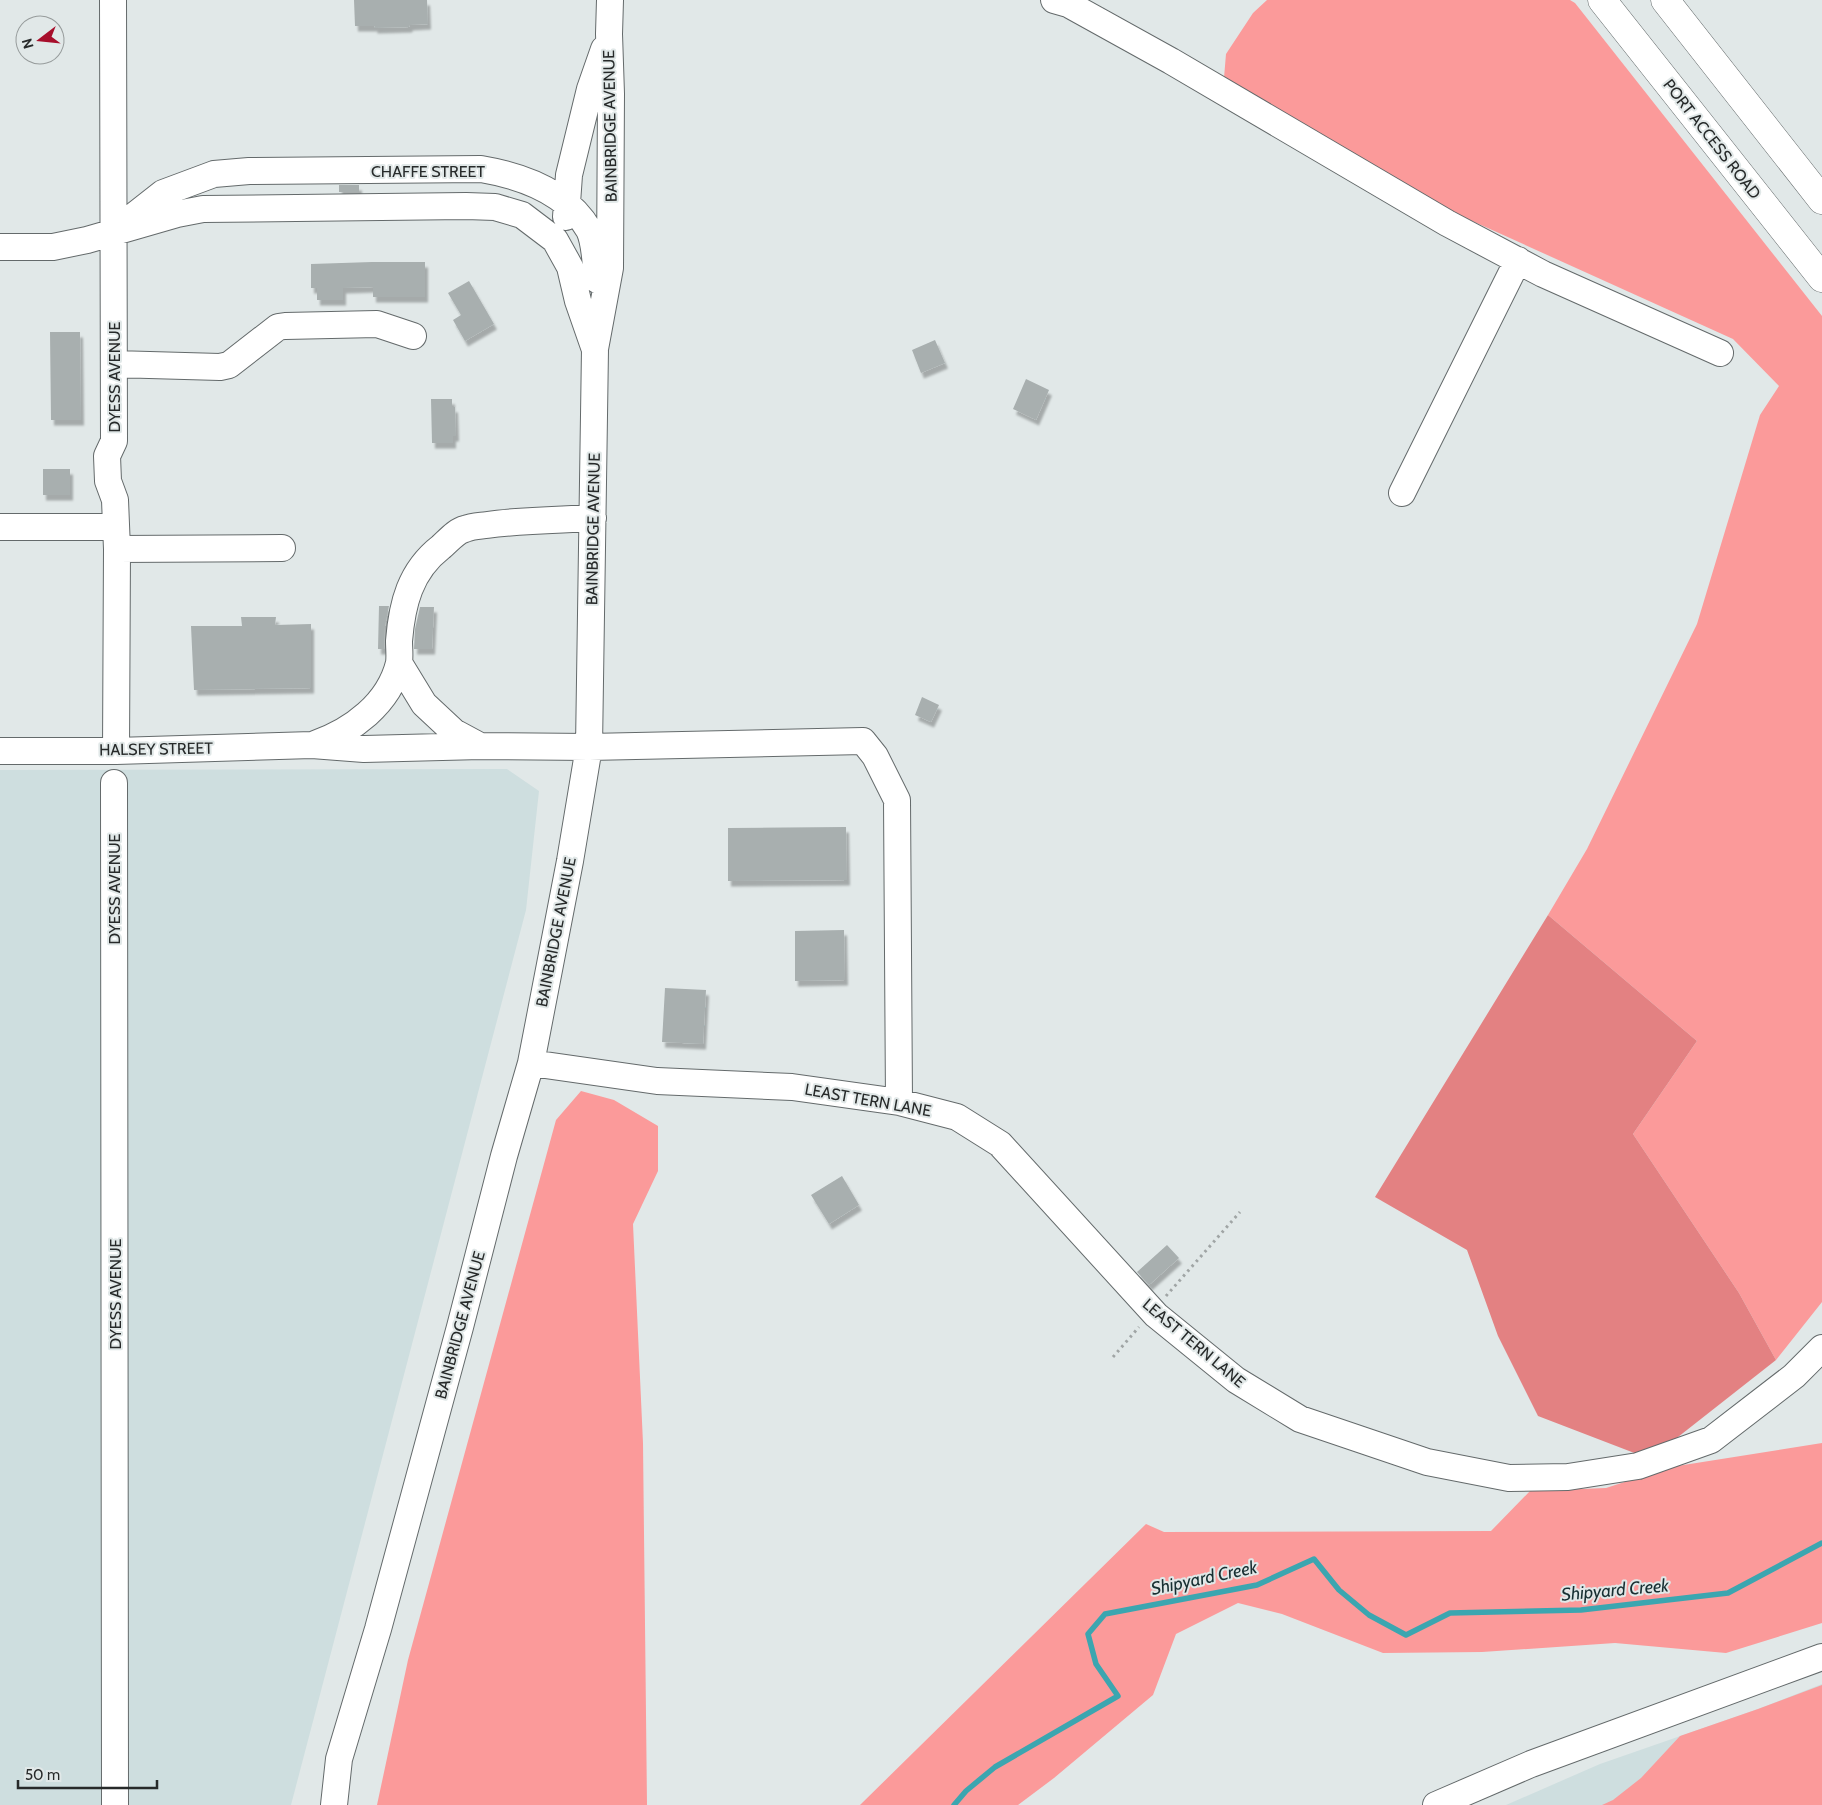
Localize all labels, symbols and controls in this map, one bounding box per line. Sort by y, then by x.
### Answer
north arrow [15,15,65,65]
text: N [17,36,38,51]
street label: BAINBRIDGE AVENUE [599,50,621,202]
street label: PORT ACCESS ROAD [1659,75,1765,203]
street label: CHAFFE STREET [371,162,485,181]
street label: DYESS AVENUE [105,321,124,432]
street label: BAINBRIDGE AVENUE [582,453,604,605]
street label: HALSEY STREET [99,739,214,759]
street label: DYESS AVENUE [105,833,124,944]
street label: BAINBRIDGE AVENUE [532,855,580,1009]
street label: LEAST TERN LANE [803,1080,933,1121]
street label: DYESS AVENUE [106,1238,125,1349]
street label: BAINBRIDGE AVENUE [431,1249,489,1401]
street label: LEAST TERN LANE [1139,1295,1249,1392]
water label: Shipyard Creek [1149,1556,1260,1600]
water label: Shipyard Creek [1560,1574,1671,1606]
scale bar [18,1758,156,1790]
text: 50 m [25,1766,60,1784]

